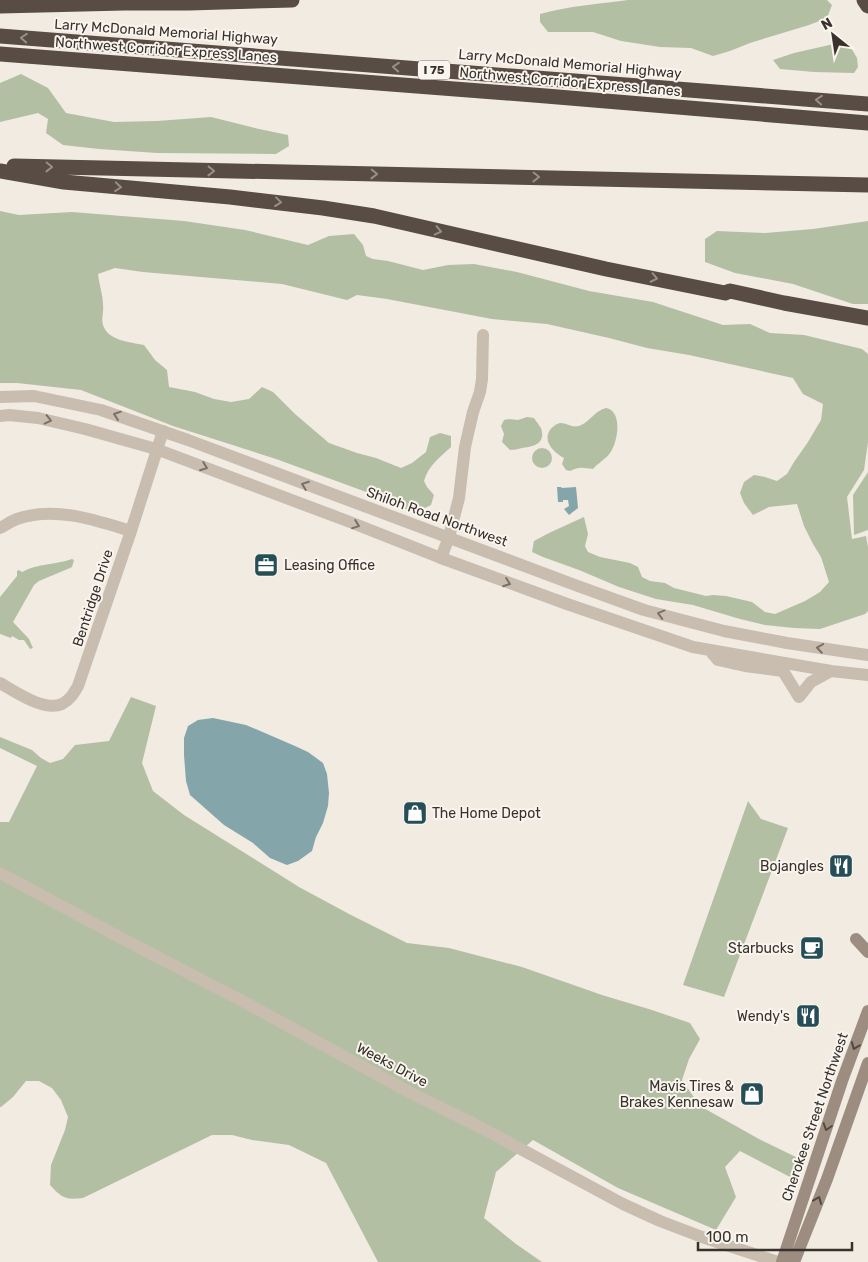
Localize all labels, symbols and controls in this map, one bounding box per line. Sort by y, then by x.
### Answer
north arrow [808,10,858,60]
text: N [818,14,835,34]
street label: Larry McDonald Memorial Highway [54,16,279,48]
one-way arrow [20,32,28,43]
street label: Northwest Corridor Express Lanes [55,34,277,66]
street label: Larry McDonald Memorial Highway [458,46,683,82]
road number: I 75 [418,60,450,80]
one-way arrow [391,61,399,72]
street label: Northwest Corridor Express Lanes [459,64,681,100]
one-way arrow [815,95,823,106]
one-way arrow [45,162,53,172]
one-way arrow [207,165,215,176]
one-way arrow [370,169,378,179]
one-way arrow [532,172,540,183]
one-way arrow [114,181,122,192]
one-way arrow [275,196,283,207]
one-way arrow [434,225,443,236]
one-way arrow [649,273,658,283]
one-way arrow [113,411,122,421]
one-way arrow [44,414,53,425]
one-way arrow [199,461,207,471]
one-way arrow [301,481,310,491]
street label: Shiloh Road Northwest [364,484,510,551]
one-way arrow [351,519,359,529]
street label: Bentridge Drive [69,547,117,649]
office icon: Leasing Office [253,552,279,578]
place label: Leasing Office [284,557,375,574]
one-way arrow [503,577,511,587]
one-way arrow [657,610,666,620]
one-way arrow [815,643,823,654]
shop icon: The Home Depot [402,800,428,826]
place label: The Home Depot [432,805,541,822]
restaurant icon: Bojangles [828,853,854,879]
place label: Bojangles [760,858,824,875]
cafe icon: Starbucks [799,935,825,961]
place label: Starbucks [728,940,794,957]
restaurant icon: Wendy's [795,1003,821,1029]
place label: Wendy's [737,1008,790,1025]
street label: Cherokee Street Northwest [778,1030,852,1204]
street label: Weeks Drive [354,1039,431,1091]
one-way arrow [851,1041,861,1050]
place label: Mavis Tires & Brakes Kennesaw [620,1078,734,1111]
shop icon: Mavis Tires & Brakes Kennesaw [739,1081,765,1107]
one-way arrow [822,1122,832,1131]
one-way arrow [812,1196,822,1205]
scale bar [698,1220,852,1252]
text: 100 m [706,1228,748,1246]

